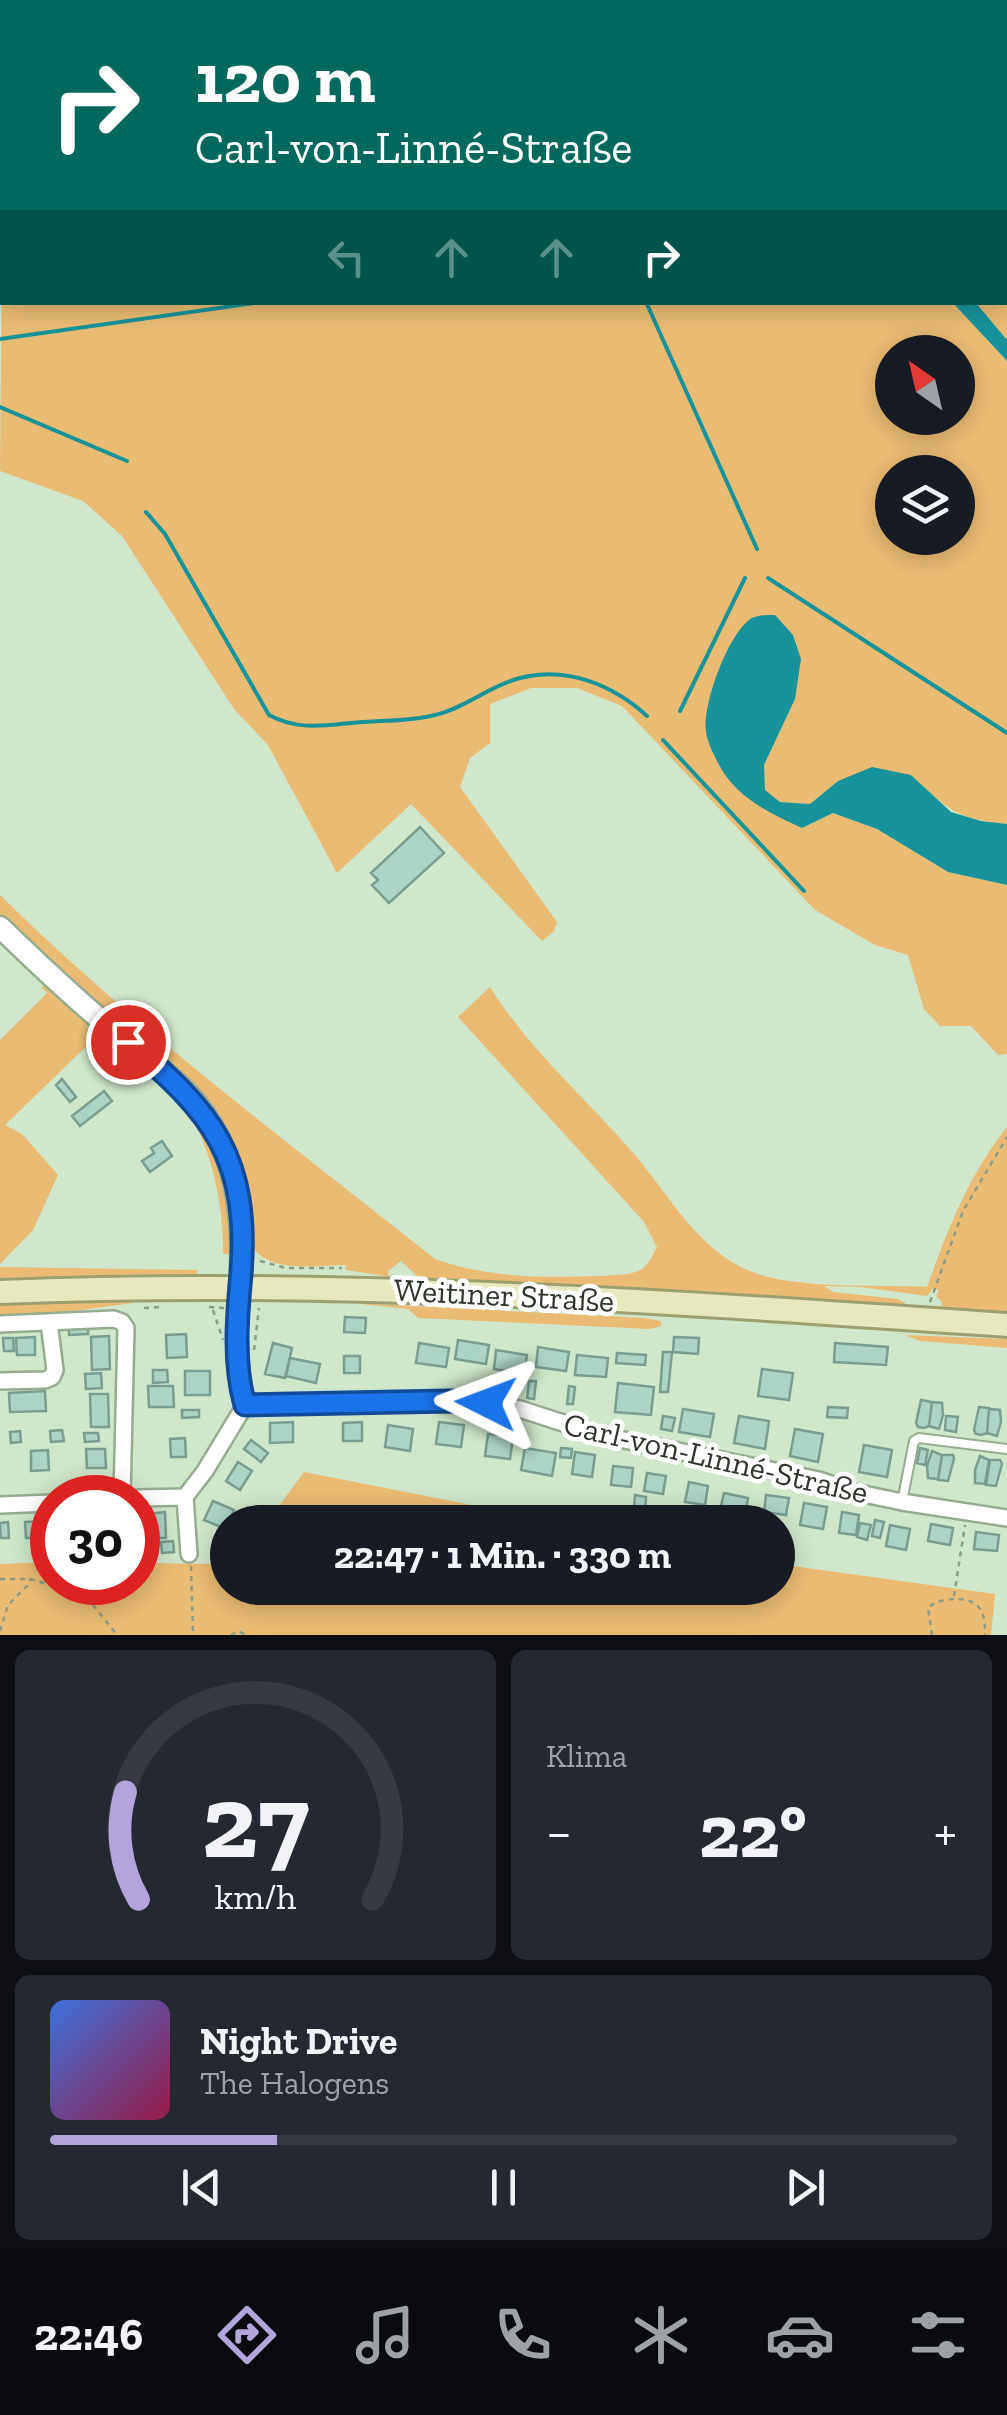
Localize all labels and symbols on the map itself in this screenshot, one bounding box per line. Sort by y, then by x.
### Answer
north arrow [875,335,975,435]
pin [86,1000,171,1085]
street label: Weitiner Straße [393,1270,615,1320]
position arrow [434,1351,538,1455]
street label: Carl-von-Linné-Straße [560,1404,872,1512]
speed limit sign: 30 [30,1475,160,1605]

